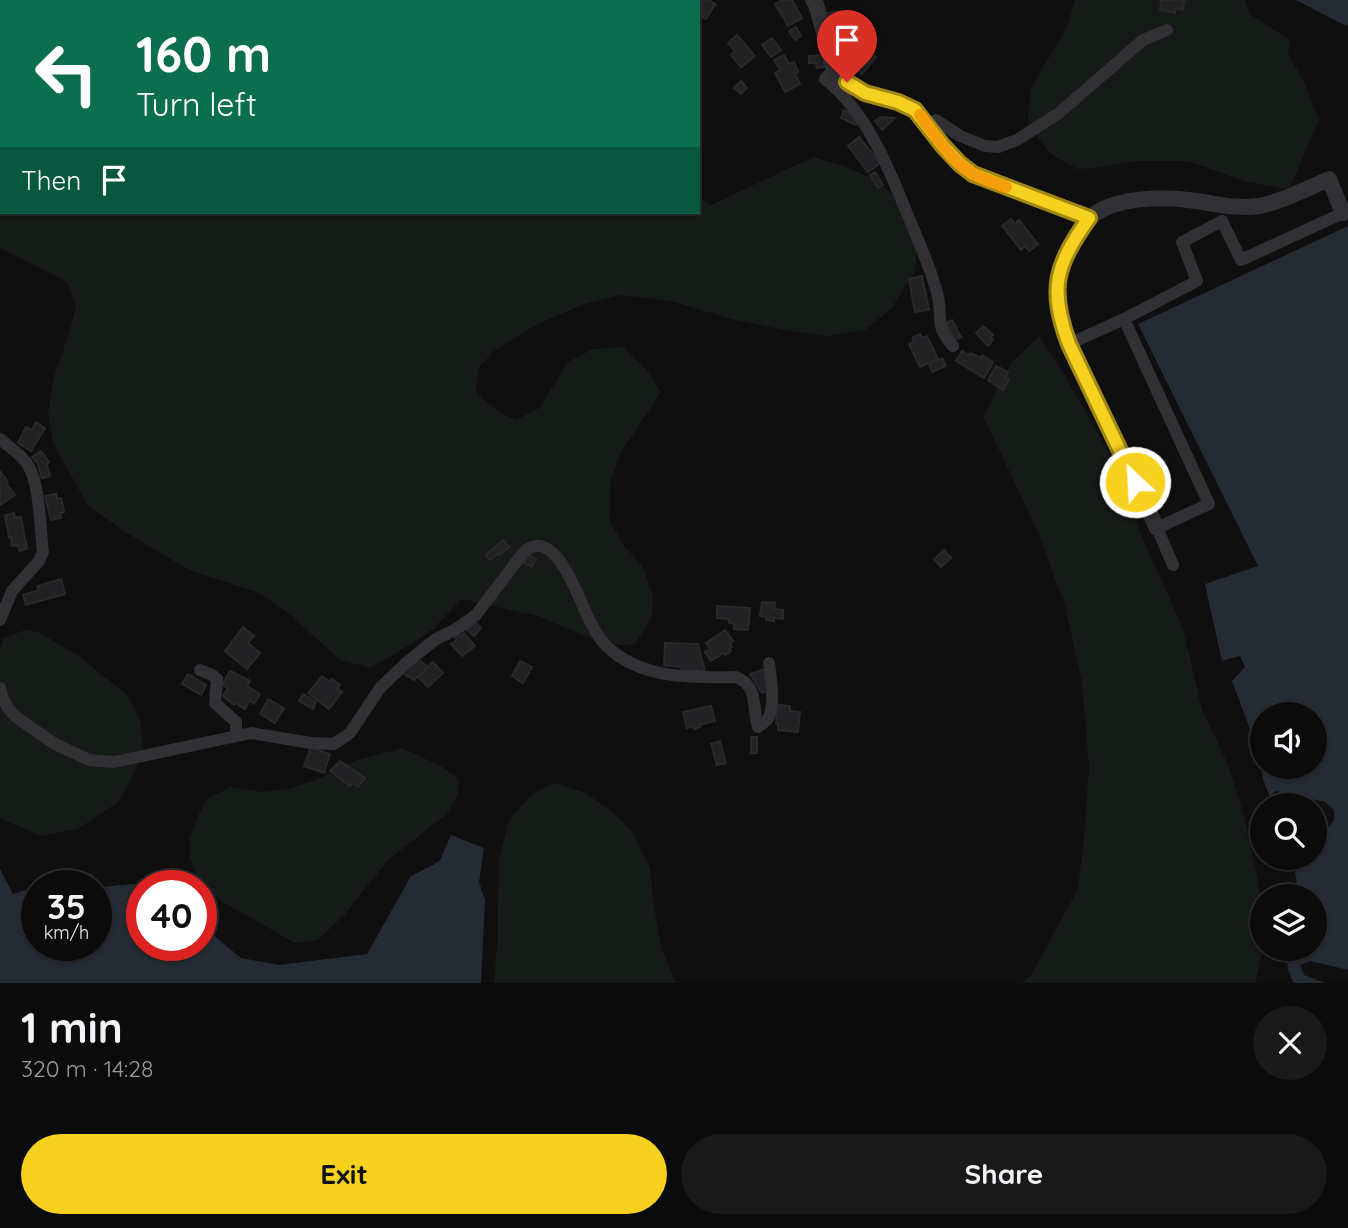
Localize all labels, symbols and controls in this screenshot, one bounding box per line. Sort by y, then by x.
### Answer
pin [817,10,877,82]
icon: arrive [828,21,866,59]
text: 160 m [136,23,271,84]
icon: left [21,28,112,119]
text: Turn left [136,84,257,124]
icon: arrive [95,161,133,199]
text: Then [21,164,81,197]
position arrow [1098,445,1172,519]
map controls [1250,702,1327,961]
button: sound [1250,702,1327,779]
button: search [1250,793,1327,870]
speed limit sign: 40 [126,870,217,961]
text: 35 [47,884,86,928]
button: layers [1250,884,1327,961]
text: km/h [44,921,89,944]
text: 1 min [21,1001,123,1054]
button: close [1253,1006,1327,1080]
text: 320 m · 14:28 [21,1054,154,1083]
button: Exit [21,1134,667,1214]
button: Share [681,1134,1327,1214]

